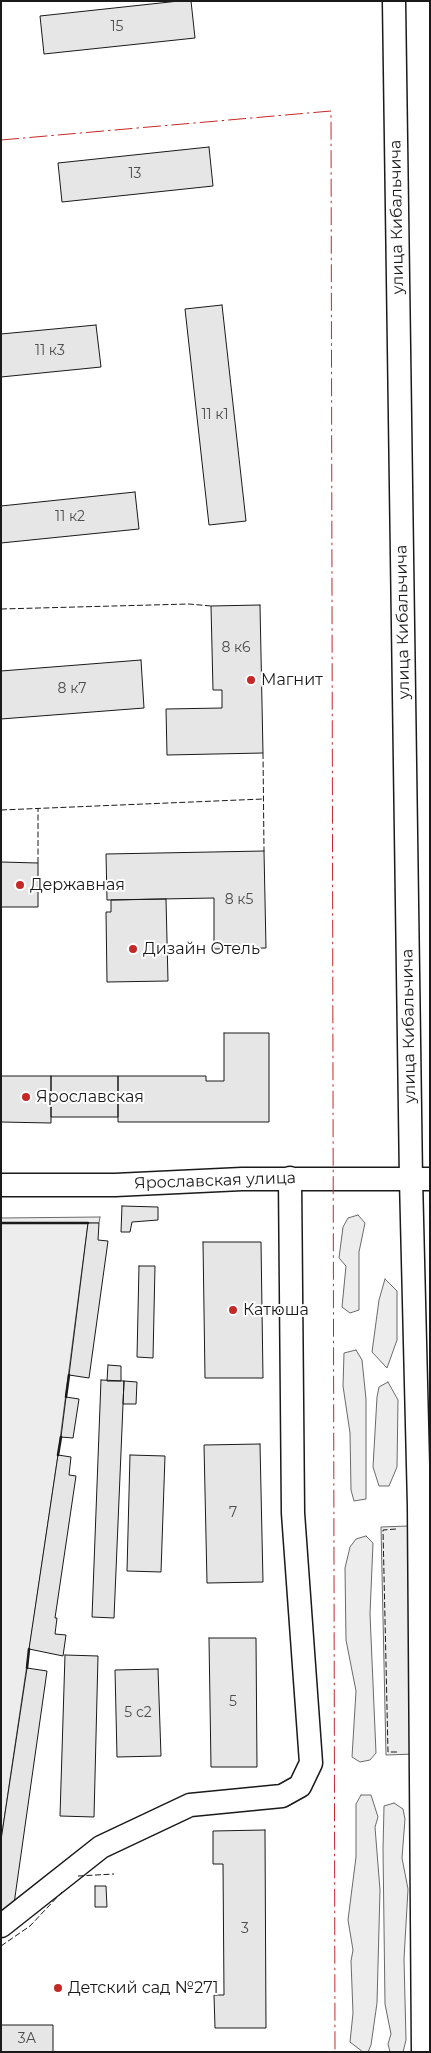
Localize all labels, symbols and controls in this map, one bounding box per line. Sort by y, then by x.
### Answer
house number: 15 [111,19,123,35]
street label: улица Кибальчича [386,140,408,294]
house number: 13 [129,166,141,182]
house number: 11 к3 [35,343,65,359]
house number: 11 к1 [201,407,229,423]
house number: 11 к2 [55,509,85,525]
street label: улица Кибальчича [392,545,414,699]
house number: 8 к6 [221,640,251,656]
place label: Магнит [261,670,323,690]
marker: Магнит [245,674,257,686]
house number: 8 к7 [58,681,86,697]
place label: Державная [30,875,125,895]
marker: Державная [14,879,26,891]
house number: 8 к5 [225,892,253,908]
place label: Дизайн Отель [143,939,260,959]
marker: Дизайн Отель [127,943,139,955]
street label: улица Кибальчича [398,949,420,1103]
place label: Ярославская [36,1087,144,1107]
marker: Ярославская [20,1091,32,1103]
street label: Ярославская улица [134,1169,296,1193]
place label: Катюша [243,1300,309,1320]
marker: Катюша [227,1304,239,1316]
house number: 7 [229,1505,237,1521]
house number: 5 [229,1694,237,1710]
house number: 5 с2 [124,1705,152,1721]
house number: 3 [241,1921,249,1937]
place label: Детский сад №271 [68,1978,219,1998]
marker: Детский сад №271 [52,1982,64,1994]
house number: 3А [18,2031,36,2047]

